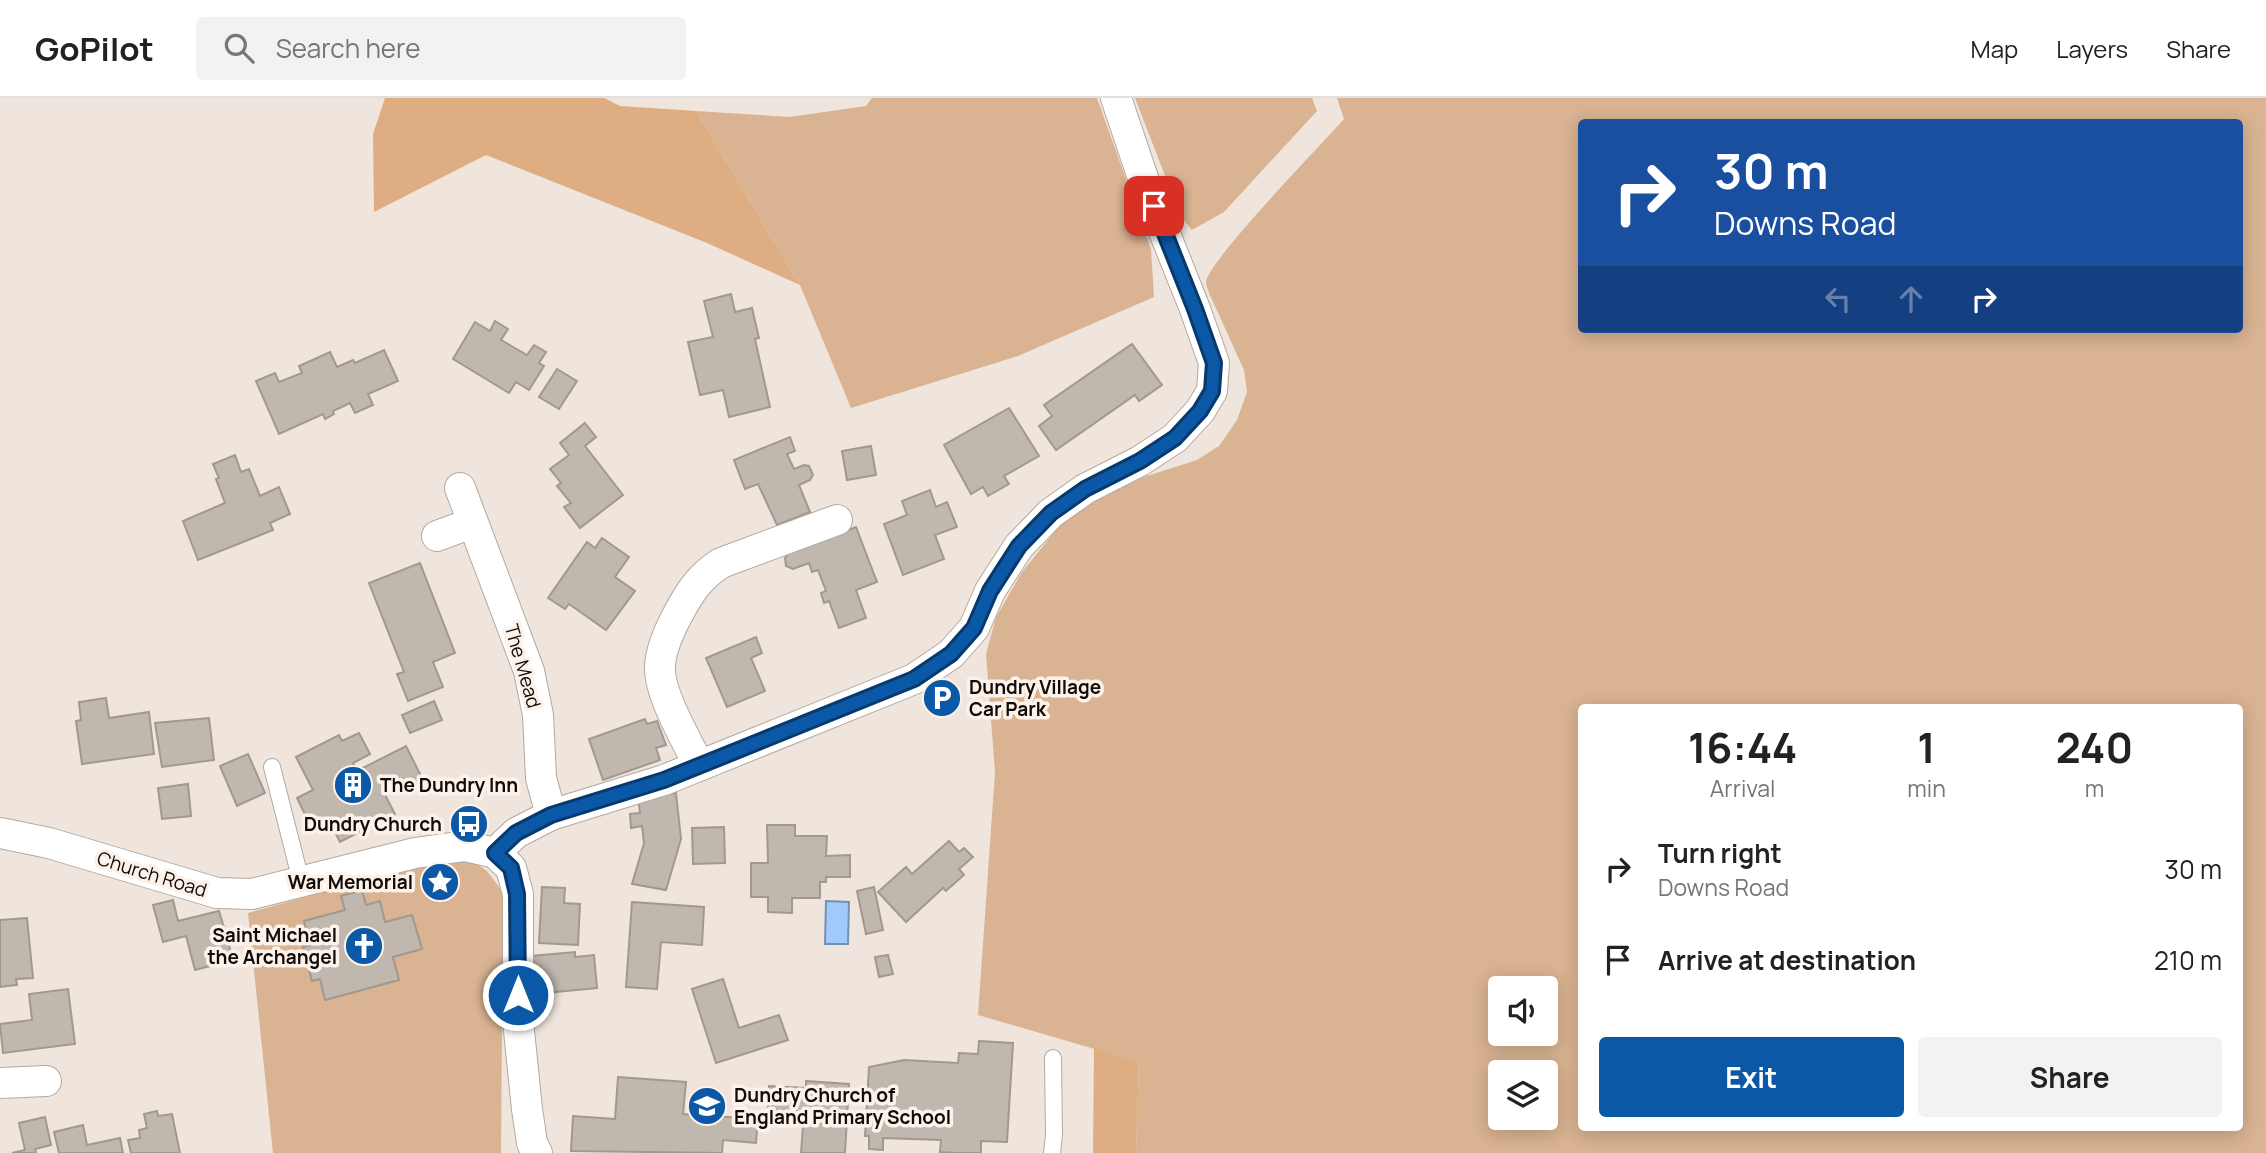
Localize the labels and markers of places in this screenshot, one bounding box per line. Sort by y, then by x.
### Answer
pin [1124,176,1184,236]
place label: Dundry Village Car Park [969,674,1101,722]
parking icon: Dundry Village Car Park [921,677,963,719]
building icon: The Dundry Inn [332,764,374,806]
place label: The Dundry Inn [380,772,518,798]
bus stop icon: Dundry Church [448,803,490,845]
place label: Dundry Church [304,811,442,837]
place icon: War Memorial [419,861,461,903]
place label: War Memorial [288,869,413,895]
place label: Saint Michael the Archangel [207,922,337,970]
church icon: Saint Michael the Archangel [343,925,385,967]
place label: Dundry Church of England Primary School [734,1082,951,1130]
school or university icon: Dundry Church of England Primary School [686,1085,728,1127]

